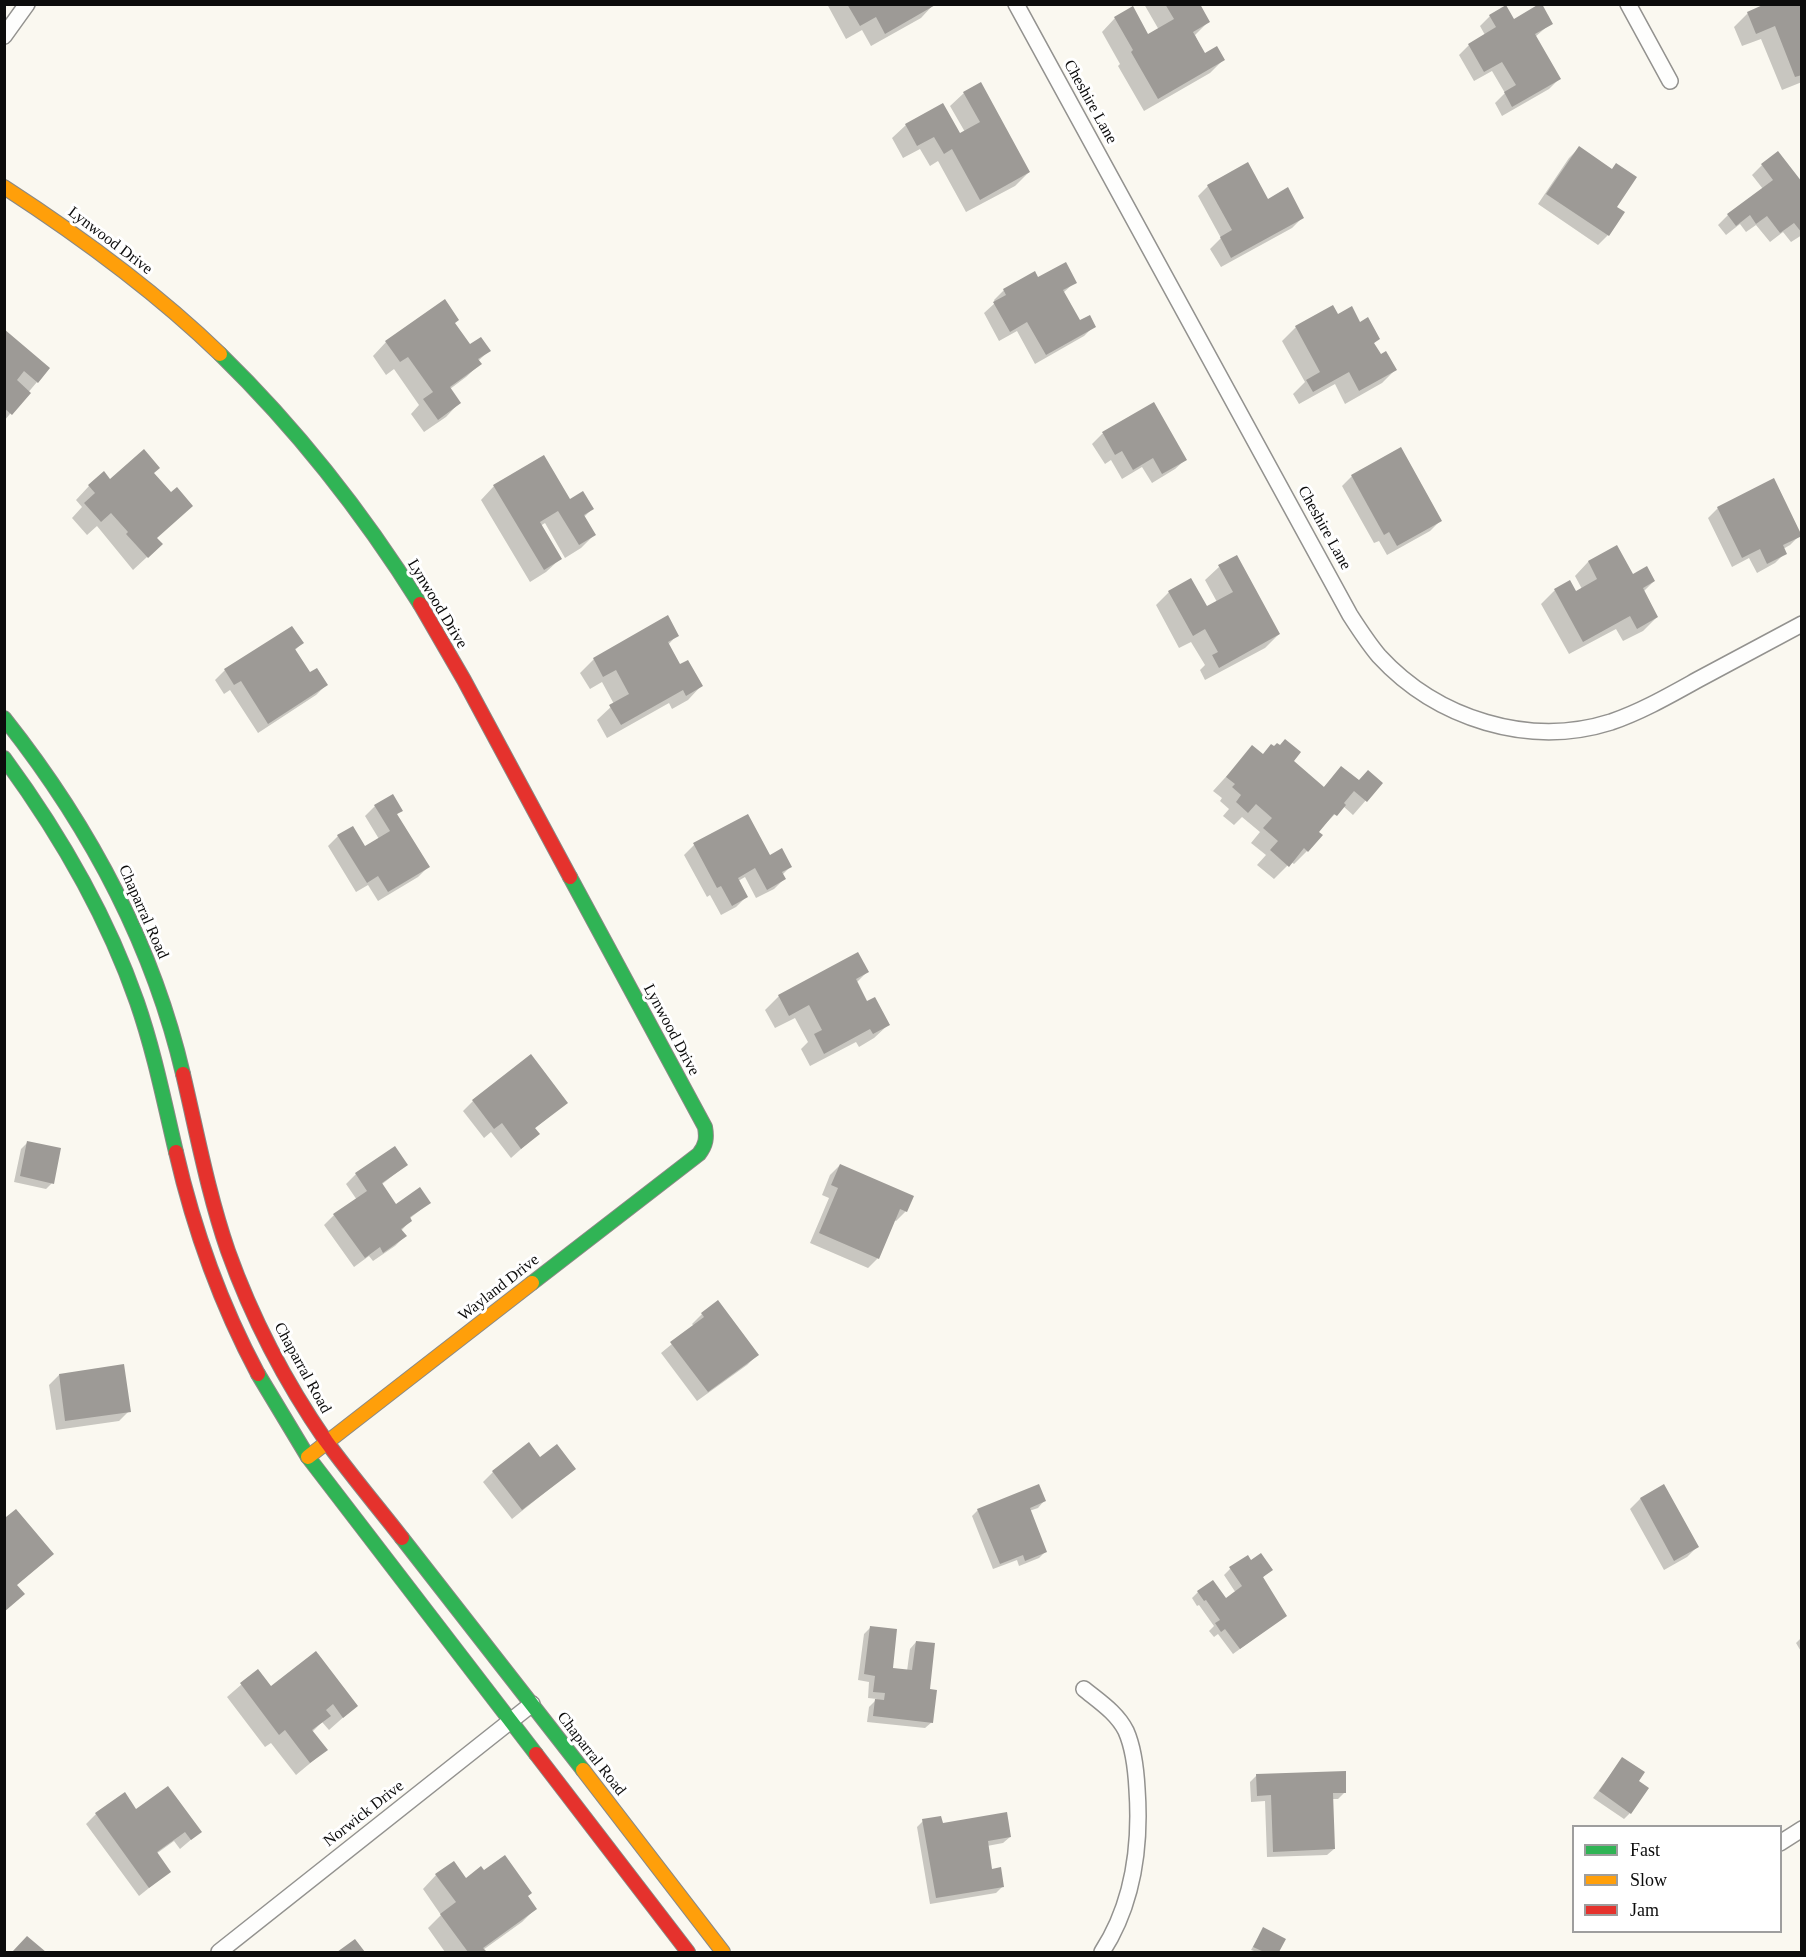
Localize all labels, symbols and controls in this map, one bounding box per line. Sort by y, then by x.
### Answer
street label: Cheshire Lane [1059,57,1121,147]
street label: Lynwood Drive [64,203,156,279]
street label: Cheshire Lane [1293,483,1355,573]
street label: Lynwood Drive [403,556,471,652]
street label: Chaparral Road [114,862,172,962]
street label: Lynwood Drive [639,981,703,1079]
street label: Wayland Drive [455,1251,543,1325]
street label: Chaparral Road [269,1319,335,1417]
street label: Chaparral Road [552,1708,630,1800]
street label: Norwick Drive [320,1777,408,1851]
legend [1572,1825,1782,1933]
text: Fast [1630,1840,1660,1860]
text: Slow [1630,1870,1667,1890]
text: Jam [1630,1900,1659,1920]

